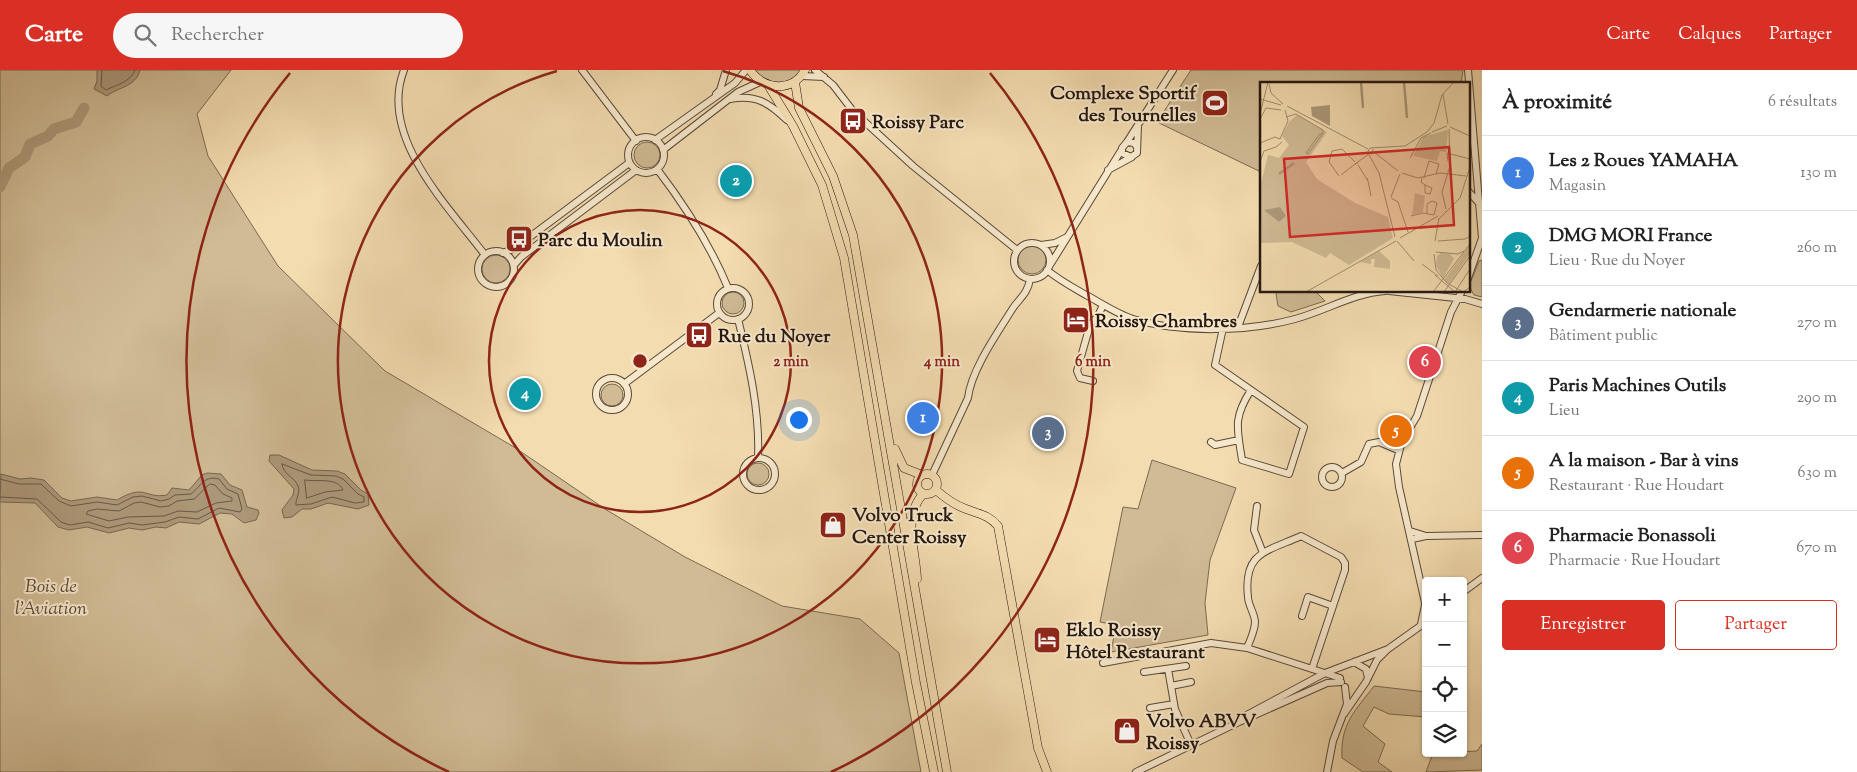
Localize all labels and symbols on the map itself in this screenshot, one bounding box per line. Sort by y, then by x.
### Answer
place label: Complexe Sportif des Tournelles [1050,81,1197,130]
inset map [1260,82,1470,292]
sports icon: Complexe Sportif des Tournelles [1200,88,1230,118]
bus stop icon: Roissy Parc [838,106,868,136]
place label: Roissy Parc [872,110,964,137]
pin: 2 [720,162,752,200]
bus stop icon: Parc du Moulin [504,224,534,254]
place label: Parc du Moulin [538,228,663,255]
hotel icon: Roissy Chambres [1061,305,1091,335]
place label: Roissy Chambres [1095,309,1237,336]
bus stop icon: Rue du Noyer [684,320,714,350]
place label: Rue du Noyer [718,324,831,351]
pin: 6 [1409,343,1441,381]
centre of rings [631,352,649,370]
text: 2 min [773,352,809,373]
text: 4 min [923,352,960,373]
text: 6 min [1075,352,1111,373]
pin: 4 [509,375,541,413]
pin: 1 [907,399,939,437]
your location [786,407,812,433]
pin: 5 [1380,412,1412,450]
pin: 3 [1032,414,1064,452]
place label: Volvo Truck Center Roissy [852,503,967,552]
shop icon: Volvo Truck Center Roissy [818,510,848,540]
park label: Bois de l'Aviation [15,574,87,623]
place label: Eklo Roissy Hôtel Restaurant [1066,618,1205,667]
hotel icon: Eklo Roissy Hôtel Restaurant [1032,625,1062,655]
place label: Volvo ABVV Roissy [1146,709,1257,758]
shop icon: Volvo ABVV Roissy [1112,716,1142,746]

